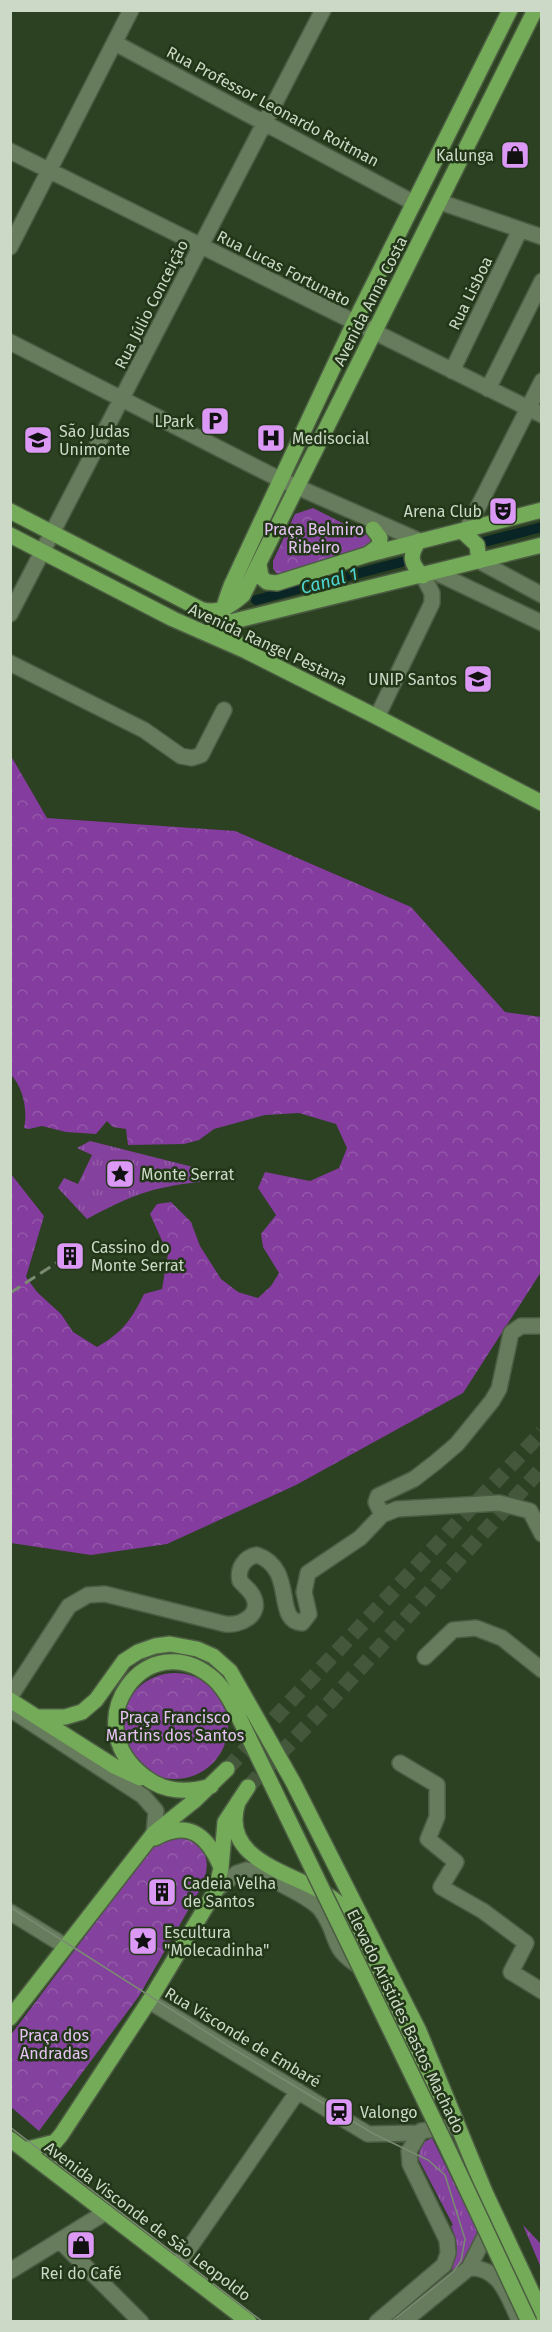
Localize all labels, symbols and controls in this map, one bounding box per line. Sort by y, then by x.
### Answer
street label: Rua Professor Leonardo Roitman [163,42,382,171]
shop icon: Kalunga [499,139,531,171]
place label: Kalunga [436,146,494,165]
street label: Rua Lucas Fortunato [214,226,354,310]
street label: Avenida Anna Costa [330,233,411,369]
street label: Rua Júlio Conceição [111,236,193,372]
street label: Rua Lisboa [445,253,496,333]
parking icon: LPark [199,405,231,437]
place label: LPark [155,412,195,431]
place label: São Judas Unimonte [59,422,130,459]
hospital icon: Medisocial [255,422,287,454]
school or university icon: São Judas Unimonte [22,424,54,456]
place label: Medisocial [292,429,370,448]
theatre icon: Arena Club [487,495,519,527]
place label: Arena Club [404,502,482,521]
park label: Praça Belmiro Ribeiro [264,520,364,557]
water label: Canal 1 [298,563,360,599]
street label: Avenida Rangel Pestana [185,599,350,690]
school or university icon: UNIP Santos [462,663,494,695]
place label: UNIP Santos [368,670,457,689]
place icon: Monte Serrat [104,1158,136,1190]
place label: Monte Serrat [141,1165,235,1184]
place label: Cassino do Monte Serrat [91,1238,185,1275]
building icon: Cassino do Monte Serrat [54,1240,86,1272]
park label: Praça Francisco Martins dos Santos [106,1708,244,1745]
place label: Cadeia Velha de Santos [183,1874,276,1911]
building icon: Cadeia Velha de Santos [146,1876,178,1908]
street label: Elevado Aristides Bastos Machado [343,1906,468,2136]
place label: Escultura "Molecadinha" [164,1923,269,1960]
place icon: Escultura "Molecadinha" [127,1925,159,1957]
street label: Rua Visconde de Embaré [161,1983,324,2092]
park label: Praça dos Andradas [19,2026,89,2063]
station icon: Valongo [323,2096,355,2128]
place label: Valongo [360,2103,418,2122]
street label: Avenida Visconde de São Leopoldo [41,2138,254,2305]
shop icon: Rei do Café [65,2229,97,2261]
place label: Rei do Café [40,2264,122,2283]

